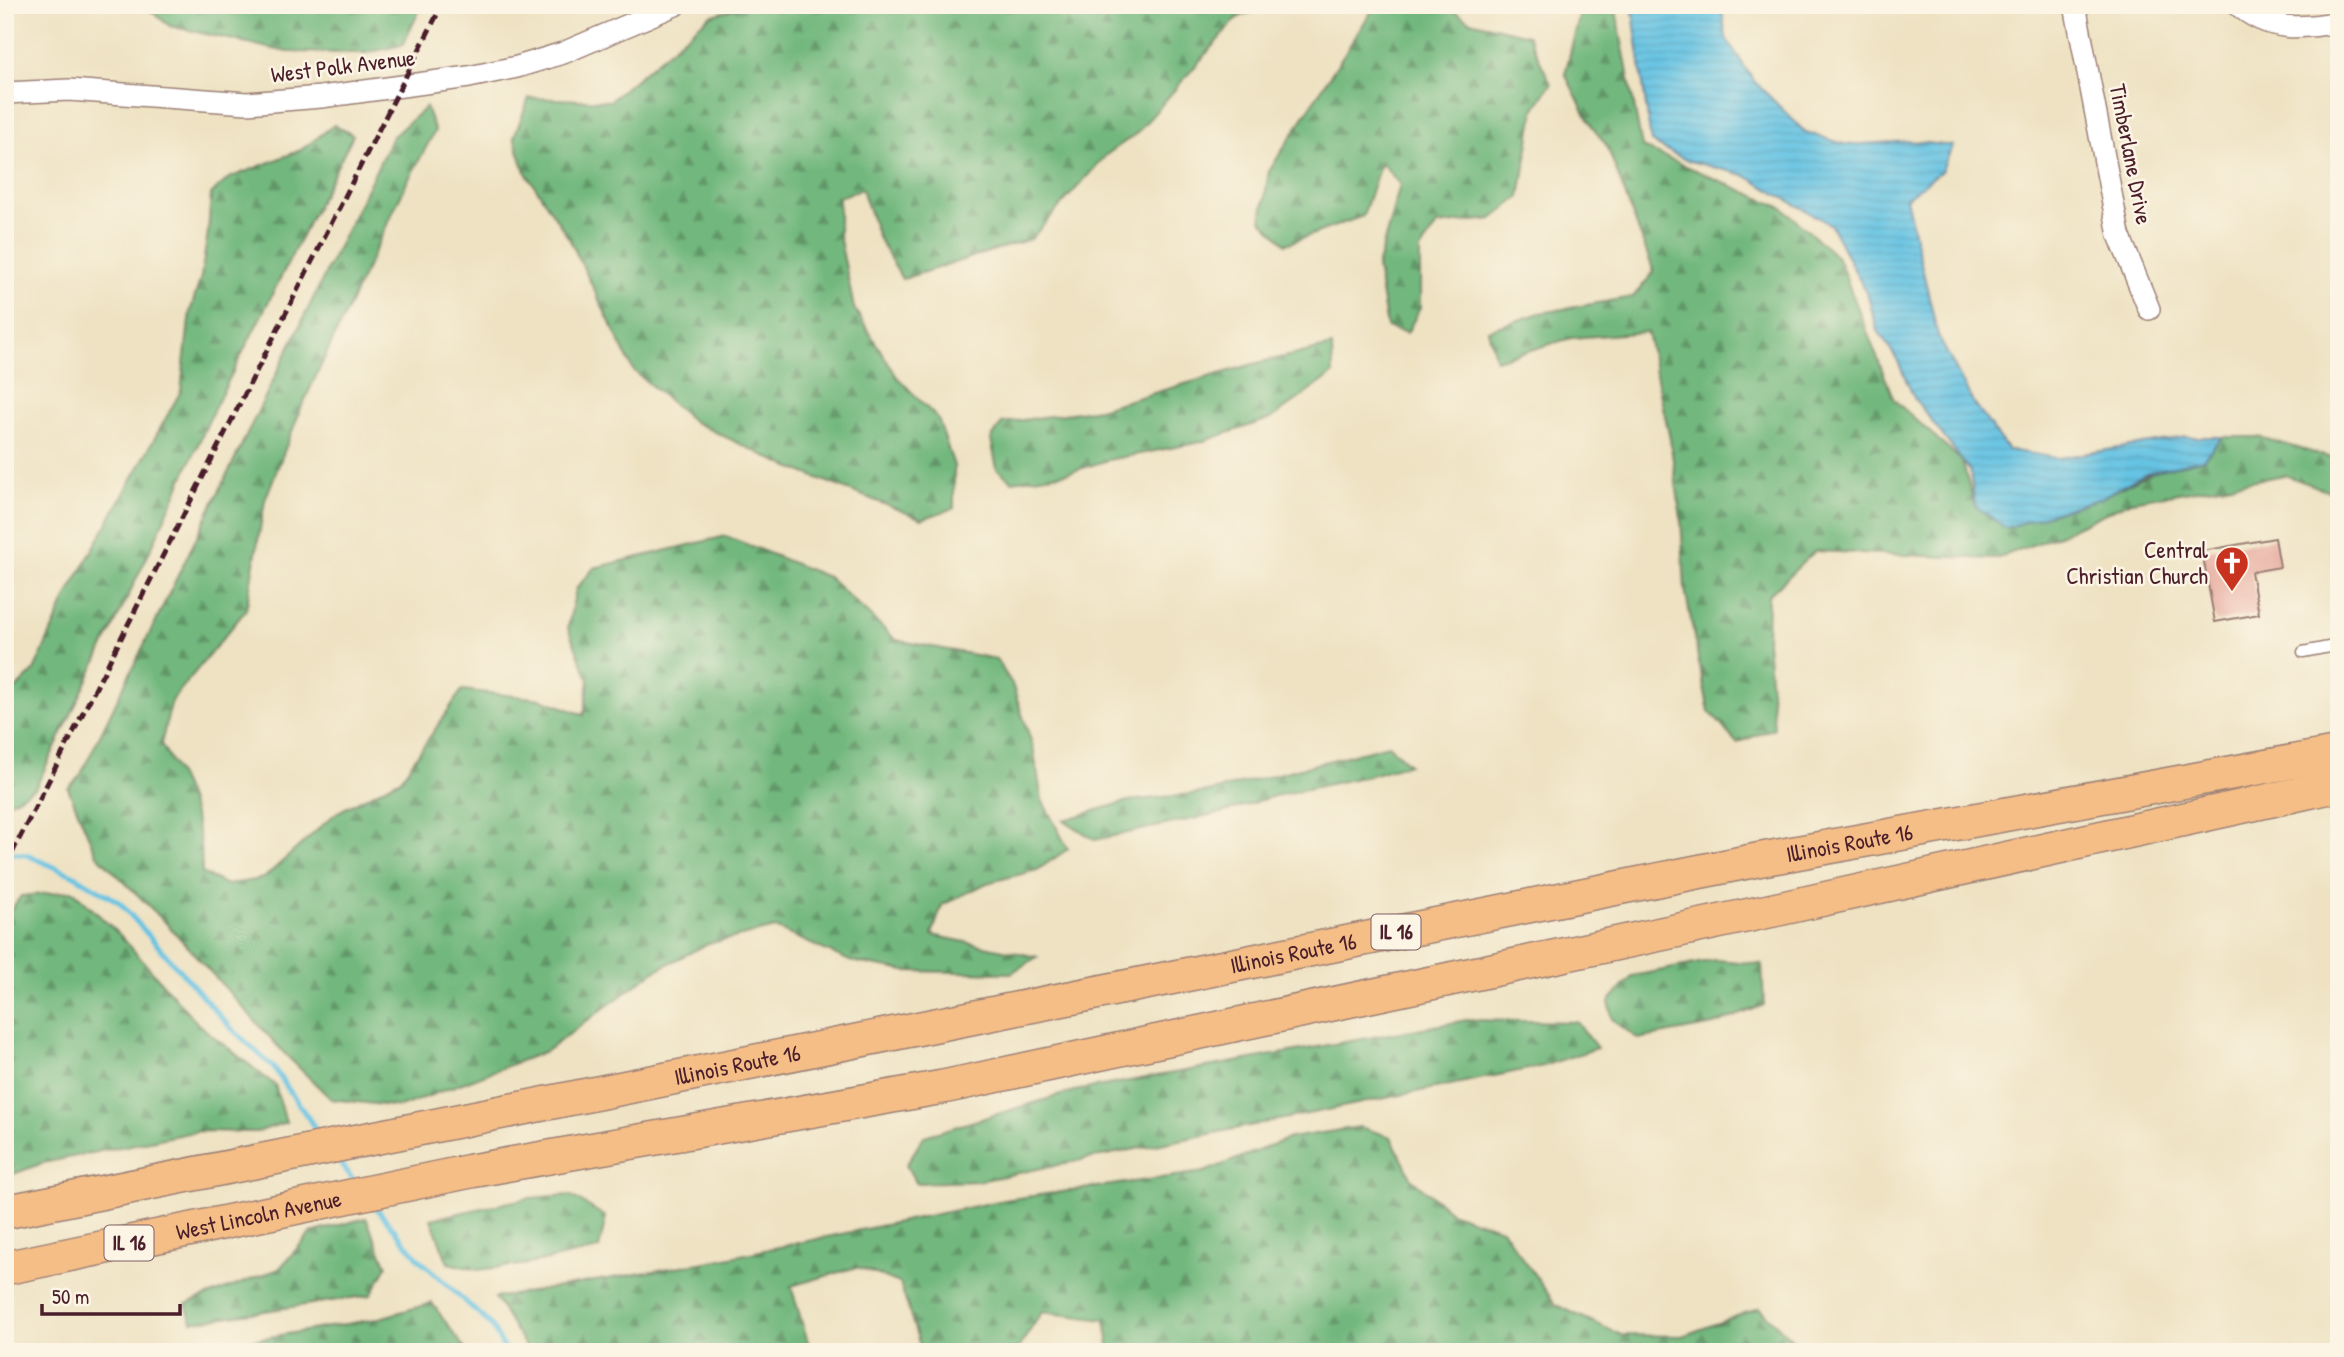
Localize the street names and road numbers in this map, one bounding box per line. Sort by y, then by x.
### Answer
street label: West Polk Avenue [269,41,417,90]
street label: Timberlane Drive [2103,81,2160,227]
street label: Illinois Route 16 [1783,816,1915,869]
road number: IL 16 [1372,914,1420,950]
street label: Illinois Route 16 [1227,925,1359,981]
street label: Illinois Route 16 [671,1037,803,1092]
street label: West Lincoln Avenue [173,1182,344,1247]
road number: IL 16 [104,1226,154,1260]

